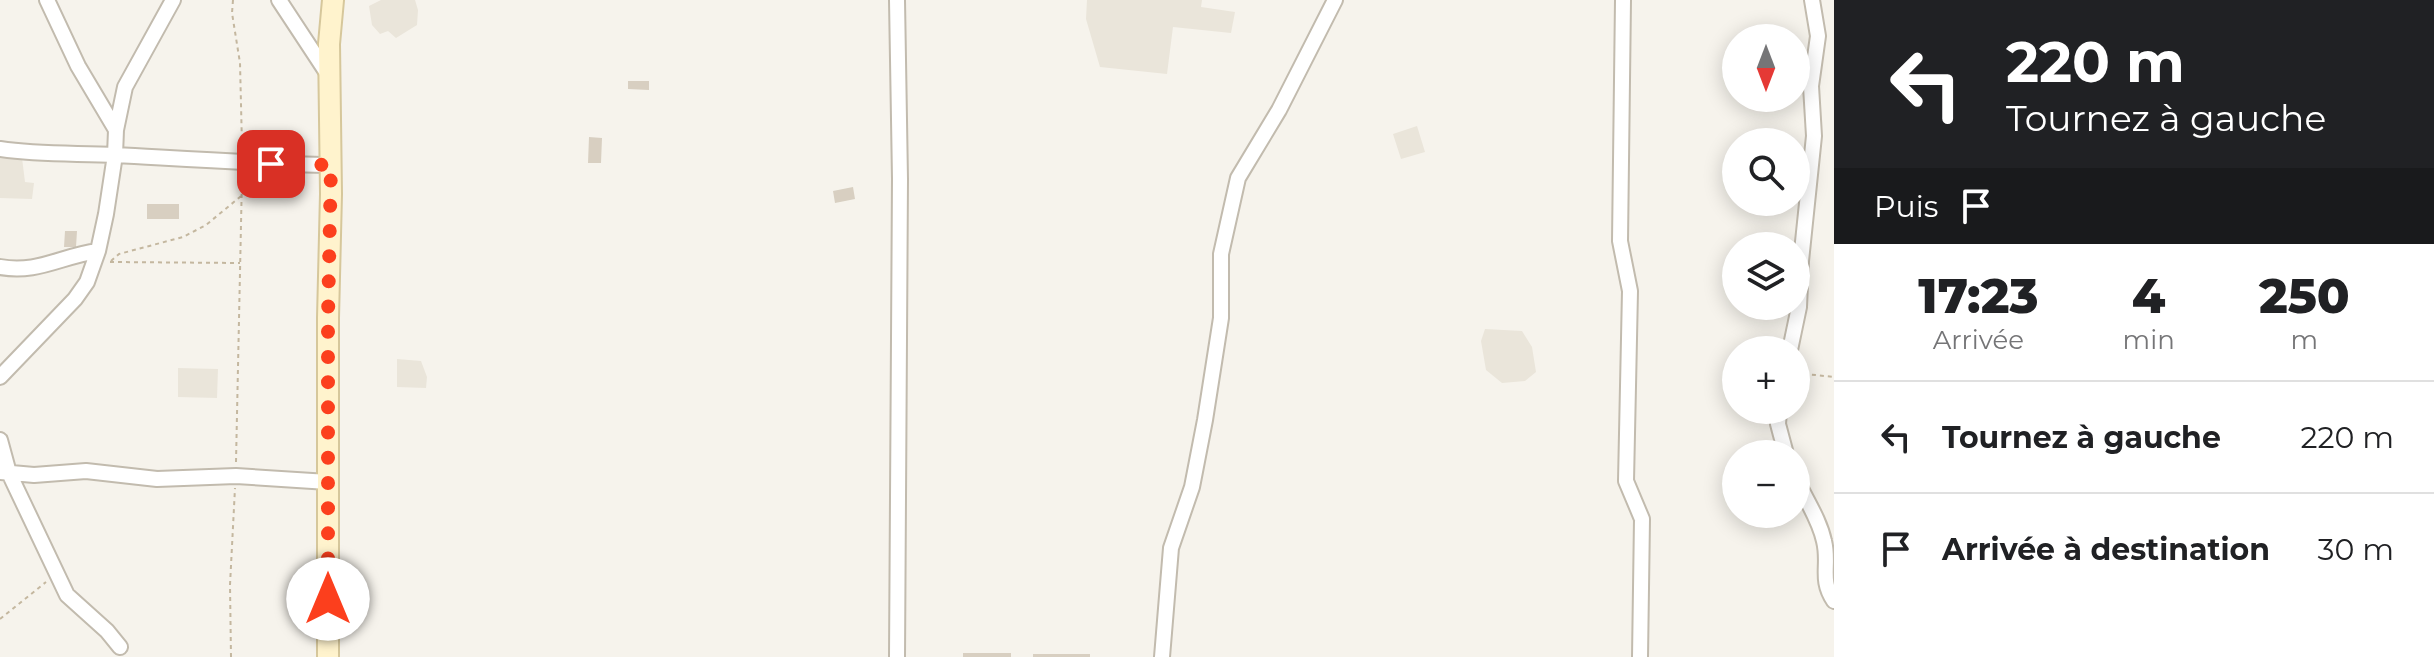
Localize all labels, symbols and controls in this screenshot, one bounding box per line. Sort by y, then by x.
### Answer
north arrow [1722,24,1810,112]
map controls [1722,24,1810,528]
text: 220 m [2006,28,2185,96]
icon: left [1874,32,1978,136]
text: Tournez à gauche [2006,96,2326,140]
button: search [1722,128,1810,216]
pin [237,130,305,198]
icon: arrive [249,142,293,186]
icon: arrive [1954,184,1998,228]
text: Puis [1874,188,1938,225]
button: layers [1722,232,1810,320]
text: 17:23 [1918,267,2038,325]
text: 4 [2132,267,2165,325]
text: 250 [2259,267,2350,325]
text: Arrivée [1933,324,2024,356]
text: min [2123,324,2175,356]
text: m [2291,324,2318,356]
button: + [1722,336,1810,424]
icon: left [1874,415,1918,459]
text: Tournez à gauche [1942,419,2221,456]
text: 220 m [2300,419,2394,456]
button: − [1722,440,1810,528]
icon: arrive [1874,527,1918,571]
text: Arrivée à destination [1942,531,2270,568]
text: 30 m [2318,531,2394,568]
position arrow [286,557,370,641]

